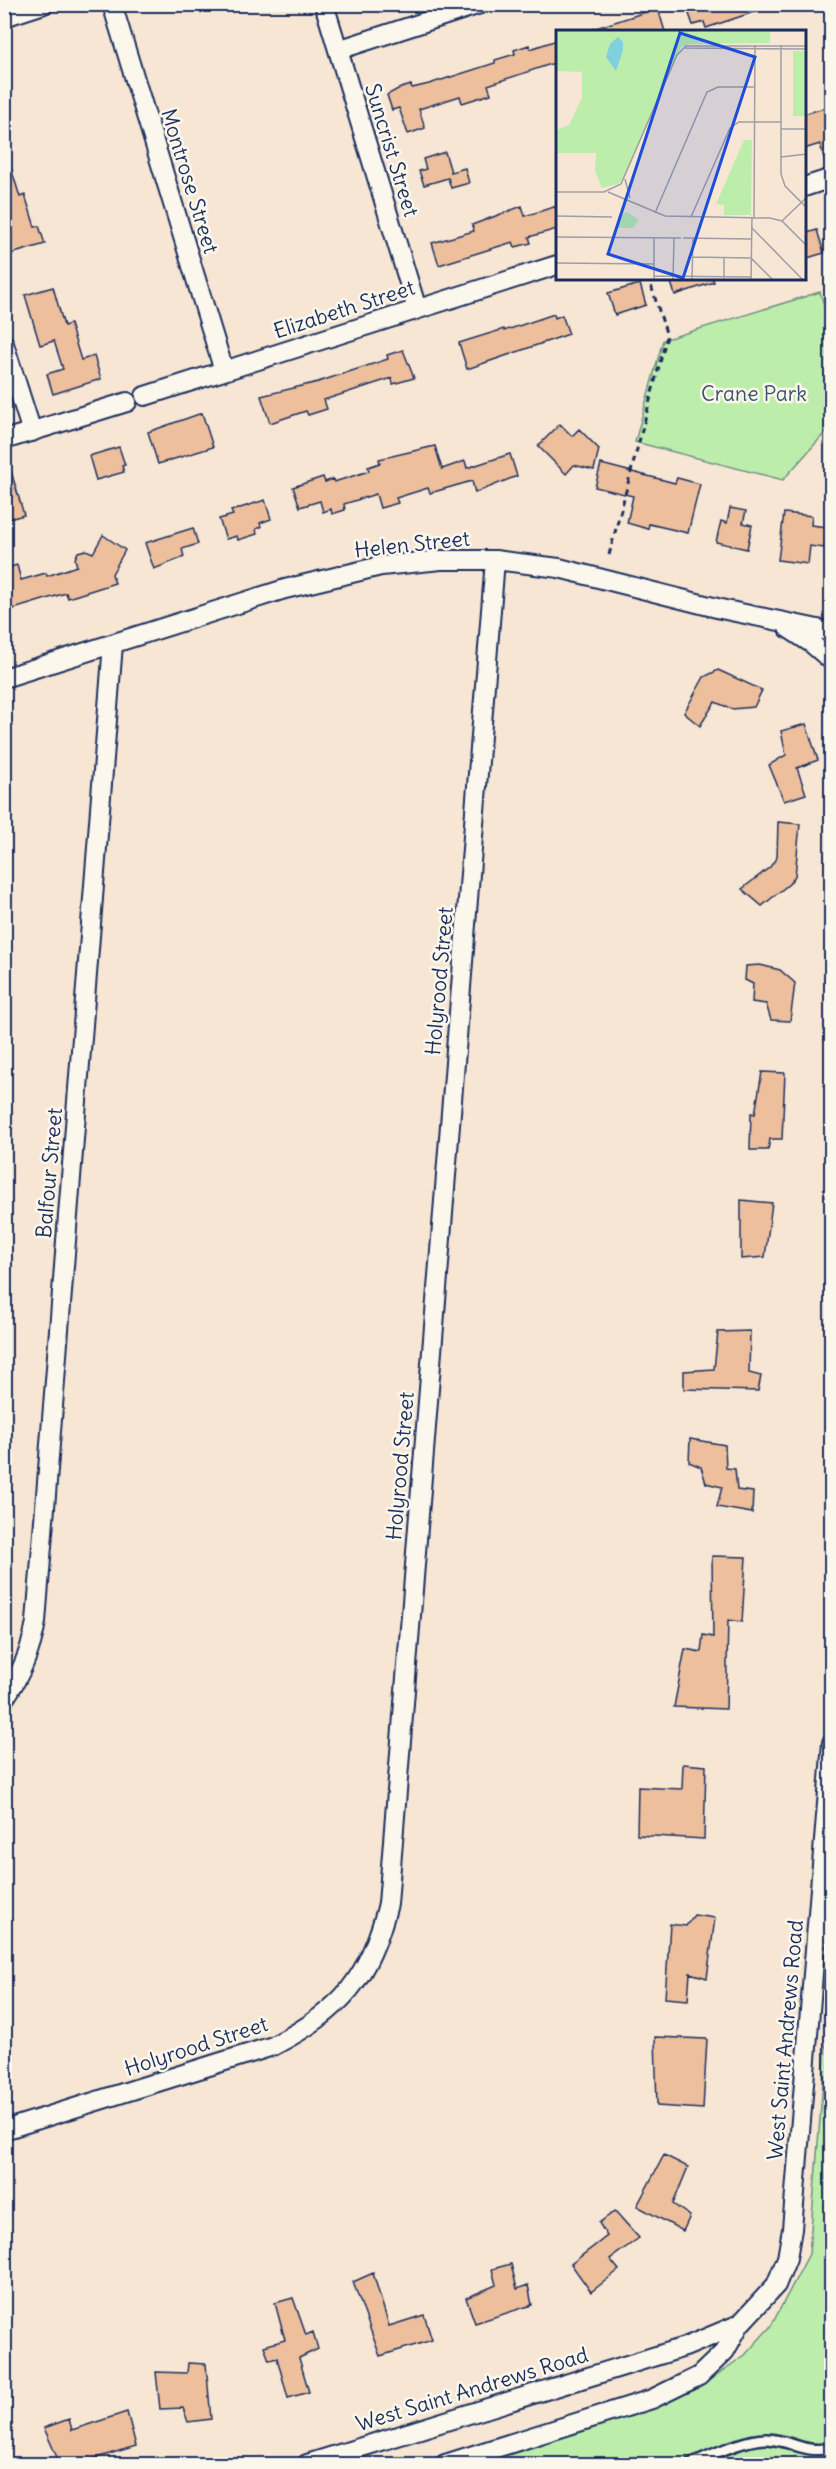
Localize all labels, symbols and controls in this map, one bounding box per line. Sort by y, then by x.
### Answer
inset map [556,30,806,280]
street label: Suncrist Street [359,80,425,220]
street label: Montrose Street [155,105,225,257]
street label: Elizabeth Street [270,273,418,345]
park label: Crane Park [701,380,807,407]
street label: Helen Street [353,525,471,563]
street label: Holyrood Street [419,906,459,1056]
street label: Balfour Street [30,1107,68,1239]
street label: Holyrood Street [380,1391,420,1541]
street label: West Saint Andrews Road [761,1919,809,2161]
street label: Holyrood Street [121,2010,271,2082]
street label: West Saint Andrews Road [353,2341,591,2437]

